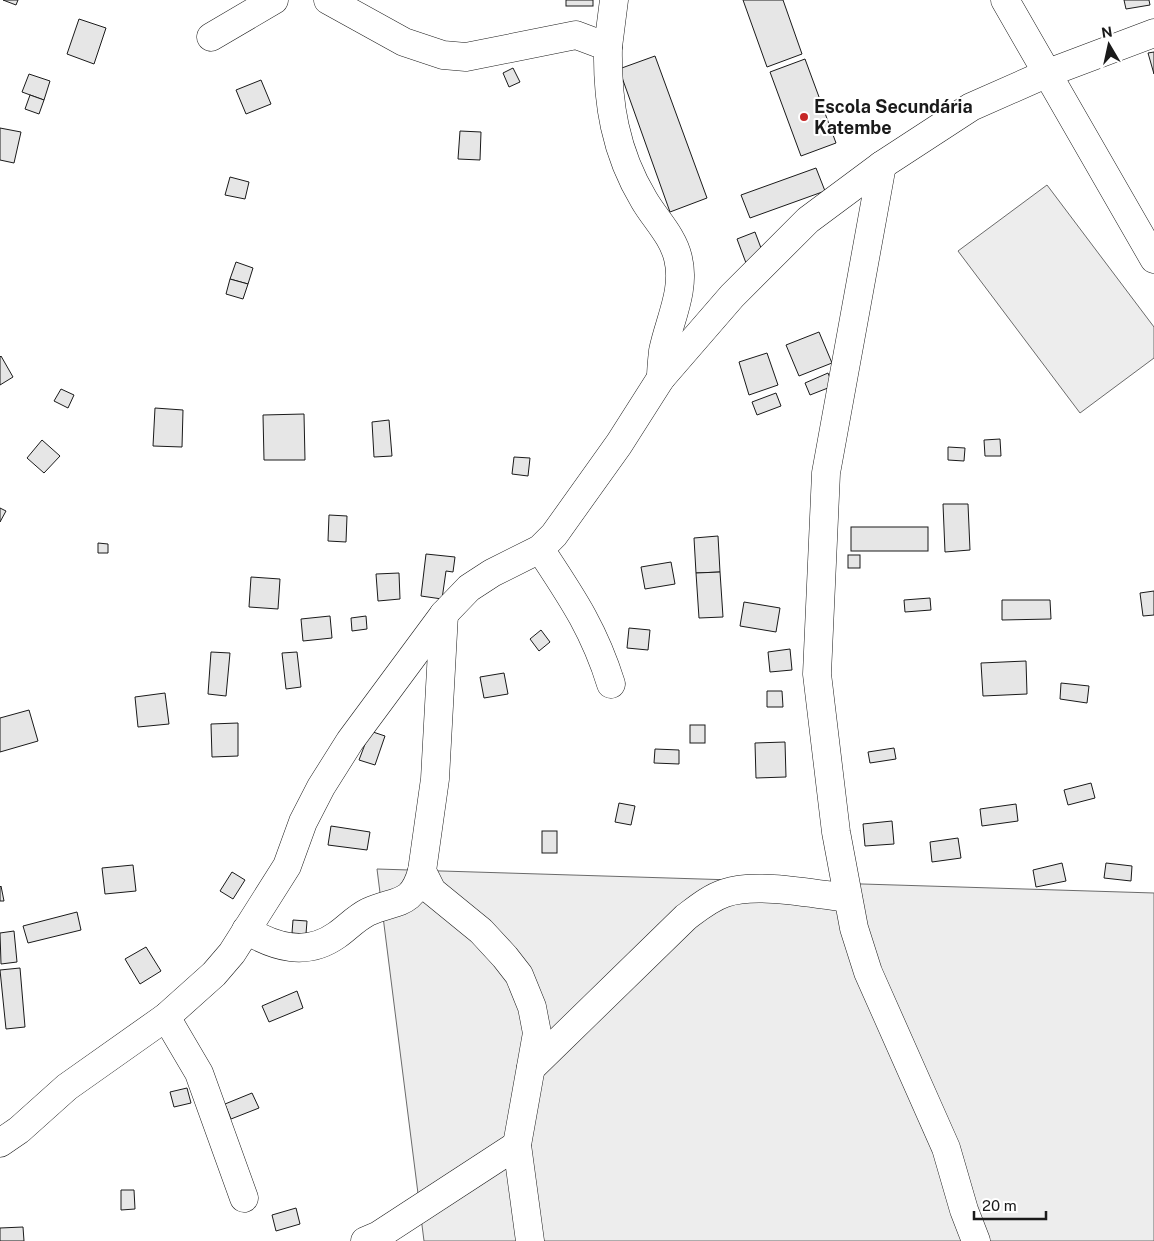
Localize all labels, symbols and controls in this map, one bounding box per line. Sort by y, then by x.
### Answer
north arrow [1084,20,1134,70]
text: N [1100,23,1114,41]
place label: Escola Secundária Katembe [814,96,973,138]
marker: Escola Secundária Katembe [798,111,810,123]
scale bar [974,1188,1046,1220]
text: 20 m [982,1197,1017,1214]

